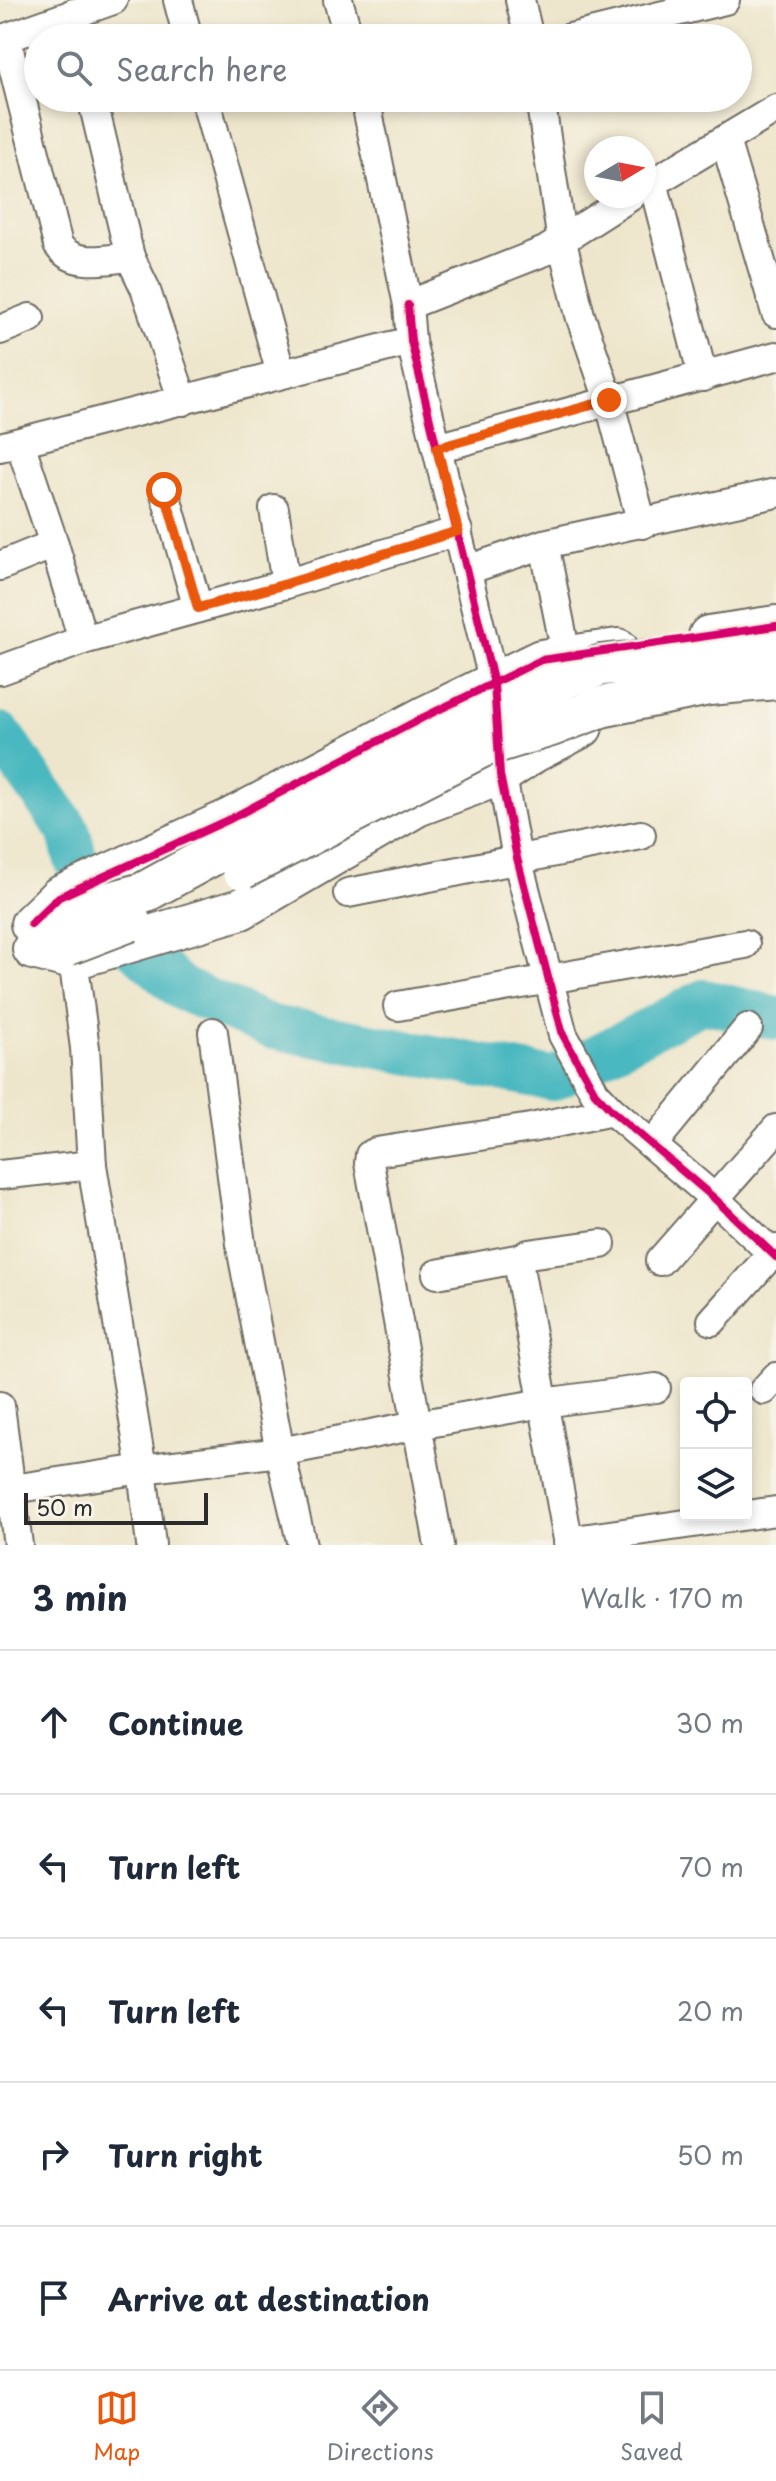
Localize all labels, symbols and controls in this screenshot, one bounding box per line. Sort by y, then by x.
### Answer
search box [24,24,752,112]
icon: search [52,46,96,90]
text: Search here [116,46,288,91]
north arrow [584,136,656,208]
route end [591,382,627,418]
route start [146,472,182,508]
map controls [680,1377,752,1521]
button: locate [680,1377,752,1449]
button: layers [680,1449,752,1521]
scale bar [24,1489,208,1525]
text: 50 m [36,1490,93,1523]
text: 3 min [32,1571,128,1623]
text: Walk · 170 m [580,1578,744,1617]
icon: ahead [32,1700,76,1744]
text: Continue [108,1700,243,1745]
text: 30 m [676,1703,744,1742]
icon: left [32,1844,76,1888]
text: Turn left [108,1844,240,1889]
text: 70 m [679,1847,744,1886]
icon: left [32,1988,76,2032]
text: Turn left [108,1988,240,2033]
text: 20 m [677,1991,744,2030]
icon: right [32,2132,76,2176]
text: Turn right [108,2132,263,2177]
text: 50 m [677,2135,744,2174]
icon: arrive [32,2276,76,2320]
text: Arrive at destination [108,2276,430,2321]
tab: Map [93,2386,140,2467]
tab: Directions [327,2386,434,2467]
tab: Saved [620,2386,683,2467]

